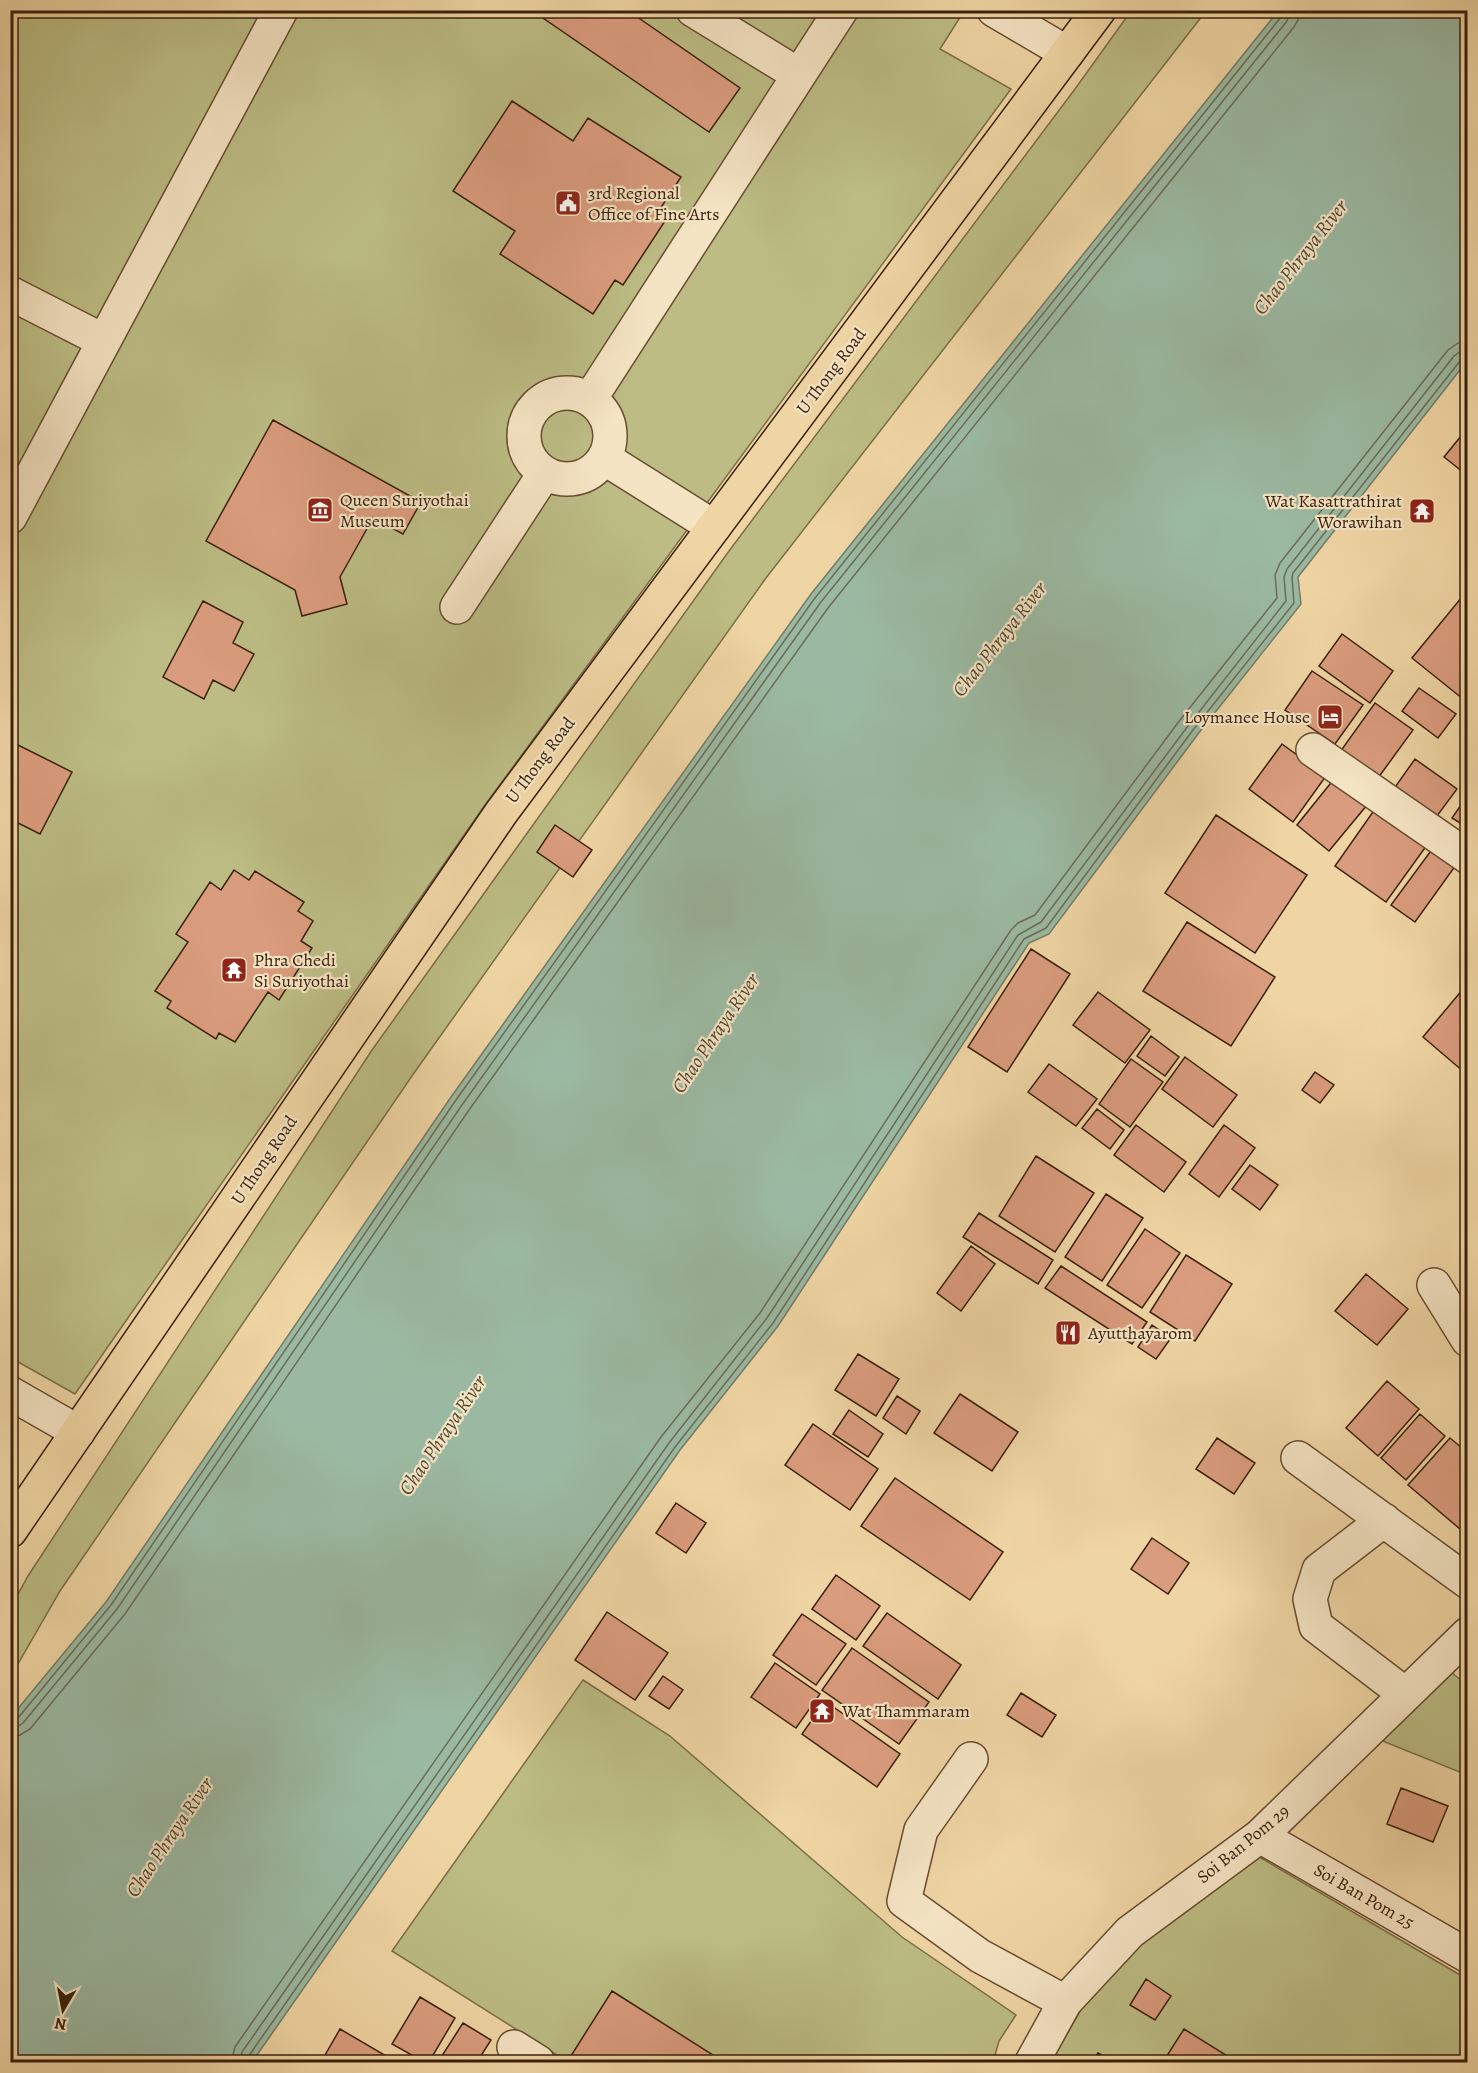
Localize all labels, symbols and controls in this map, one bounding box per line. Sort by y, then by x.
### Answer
place label: 3rd Regional Office of Fine Arts [588,181,720,226]
public building icon: 3rd Regional Office of Fine Arts [553,188,583,218]
water label: Chao Phraya River [1247,193,1354,320]
street label: U Thong Road [791,323,872,419]
place label: Queen Suriyothai Museum [340,488,469,533]
place label: Wat Kasattrathirat Worawihan [1264,489,1402,534]
museum icon: Queen Suriyothai Museum [305,495,335,525]
temple icon: Wat Kasattrathirat Worawihan [1407,496,1437,526]
water label: Chao Phraya River [946,575,1053,702]
hotel icon: Loymanee House [1315,702,1345,732]
place label: Loymanee House [1184,705,1310,729]
street label: U Thong Road [500,712,581,808]
place label: Phra Chedi Si Suriyothai [254,948,349,993]
temple icon: Phra Chedi Si Suriyothai [219,955,249,985]
water label: Chao Phraya River [665,967,766,1098]
street label: U Thong Road [225,1111,303,1209]
restaurant icon: Ayutthayarom [1053,1318,1083,1348]
place label: Ayutthayarom [1087,1321,1192,1345]
water label: Chao Phraya River [392,1369,493,1500]
temple icon: Wat Thammaram [807,1696,837,1726]
place label: Wat Thammaram [841,1699,970,1723]
water label: Chao Phraya River [119,1771,220,1902]
street label: Soi Ban Pom 29 [1192,1799,1294,1889]
street label: Soi Ban Pom 25 [1309,1858,1419,1934]
north arrow [33,1980,93,2040]
text: N [53,2012,68,2036]

